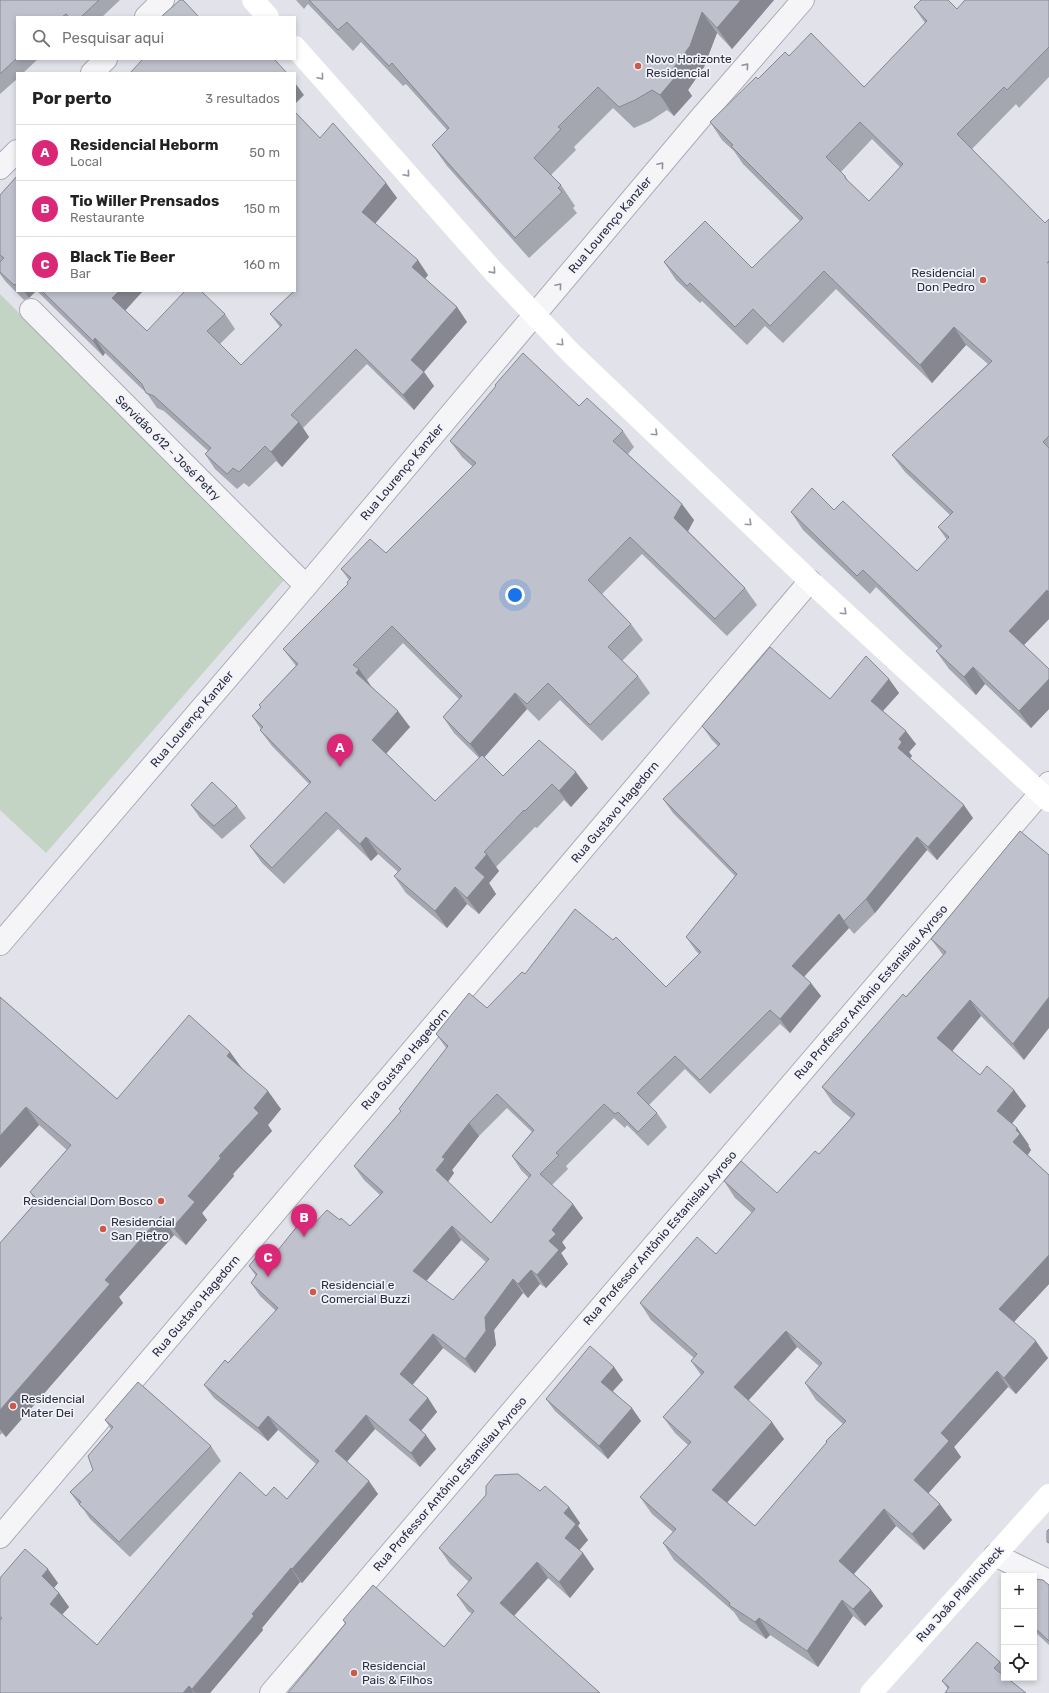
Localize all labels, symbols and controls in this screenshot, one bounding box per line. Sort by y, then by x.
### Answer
search box [16,16,296,60]
icon: search [30,27,52,49]
text: Pesquisar aqui [62,29,164,47]
place label: Novo Horizonte Residencial [646,52,732,80]
marker: Novo Horizonte Residencial [633,61,643,71]
one-way arrow [741,64,748,71]
one-way arrow [316,72,323,79]
text: Por perto [32,88,112,108]
text: 3 resultados [205,91,280,106]
text: Residencial Heborm [70,136,219,154]
text: A [40,145,50,160]
text: 50 m [249,145,280,160]
text: Local [70,154,102,169]
one-way arrow [656,162,663,170]
one-way arrow [402,169,410,177]
street label: Rua Lourenço Kanzler [566,174,655,276]
text: Tio Willer Prensados [70,192,219,210]
text: B [40,201,50,216]
text: 150 m [244,201,280,216]
text: Restaurante [70,210,145,225]
text: Black Tie Beer [70,248,175,266]
text: C [40,257,50,272]
text: 160 m [244,257,280,272]
text: Bar [70,266,91,281]
one-way arrow [488,266,496,274]
place label: Residencial Don Pedro [911,266,975,294]
marker: Residencial Don Pedro [978,275,988,285]
one-way arrow [554,283,561,290]
one-way arrow [556,338,564,346]
street label: Servidão 612 - José Petry [112,392,224,504]
street label: Rua Lourenço Kanzler [358,421,447,523]
one-way arrow [650,428,658,436]
one-way arrow [744,518,752,525]
your location [505,585,525,605]
one-way arrow [839,607,847,614]
street label: Rua Lourenço Kanzler [148,668,237,770]
pin: A [327,734,353,767]
street label: Rua Gustavo Hagedorn [568,758,662,866]
street label: Rua Professor Antônio Estanislau Ayroso [791,902,951,1082]
street label: Rua Gustavo Hagedorn [358,1005,452,1113]
street label: Rua Professor Antônio Estanislau Ayroso [580,1148,740,1328]
place label: Residencial Dom Bosco [23,1194,153,1208]
marker: Residencial Dom Bosco [156,1196,166,1206]
pin: B [291,1204,317,1237]
place label: Residencial San Pietro [111,1215,175,1243]
marker: Residencial San Pietro [98,1224,108,1234]
pin: C [255,1244,281,1277]
street label: Rua Gustavo Hagedorn [149,1252,243,1360]
place label: Residencial e Comercial Buzzi [321,1278,410,1306]
marker: Residencial e Comercial Buzzi [308,1287,318,1297]
place label: Residencial Mater Dei [21,1392,85,1420]
street label: Rua Professor Antônio Estanislau Ayroso [370,1394,530,1574]
marker: Residencial Mater Dei [8,1401,18,1411]
street label: Rua João Planincheck [913,1543,1007,1645]
map controls [1001,1573,1037,1681]
button: + [1001,1573,1037,1609]
button: − [1001,1609,1037,1645]
button: locate [1001,1645,1037,1681]
place label: Residencial Pais & Filhos [362,1659,433,1687]
marker: Residencial Pais & Filhos [349,1668,359,1678]

